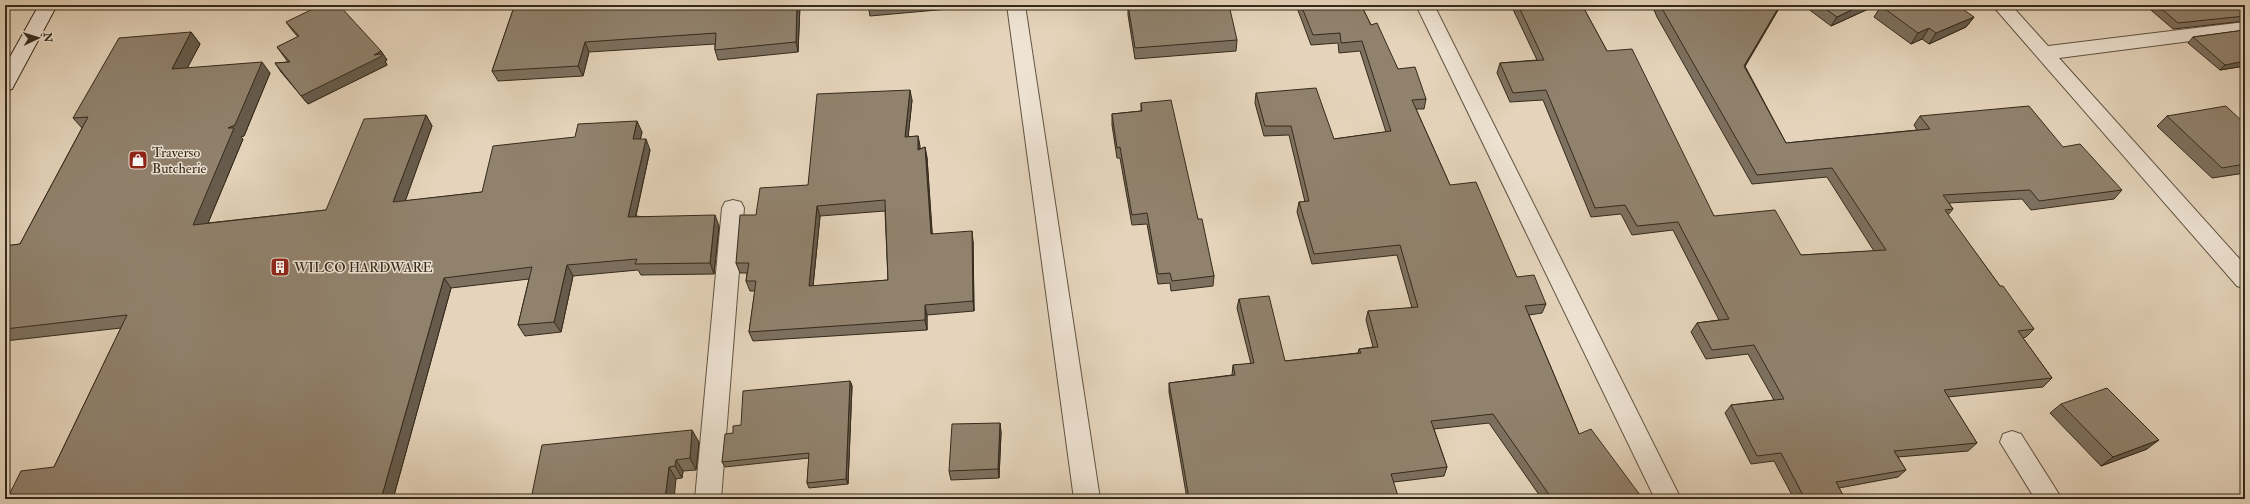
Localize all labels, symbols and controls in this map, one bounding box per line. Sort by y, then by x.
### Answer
north arrow [18,18,58,58]
text: N [41,31,54,44]
place label: Traverso Butcherie [152,144,207,177]
shop icon: Traverso Butcherie [127,149,149,171]
building icon: WILCO HARDWARE [269,256,291,278]
place label: WILCO HARDWARE [293,259,433,276]

